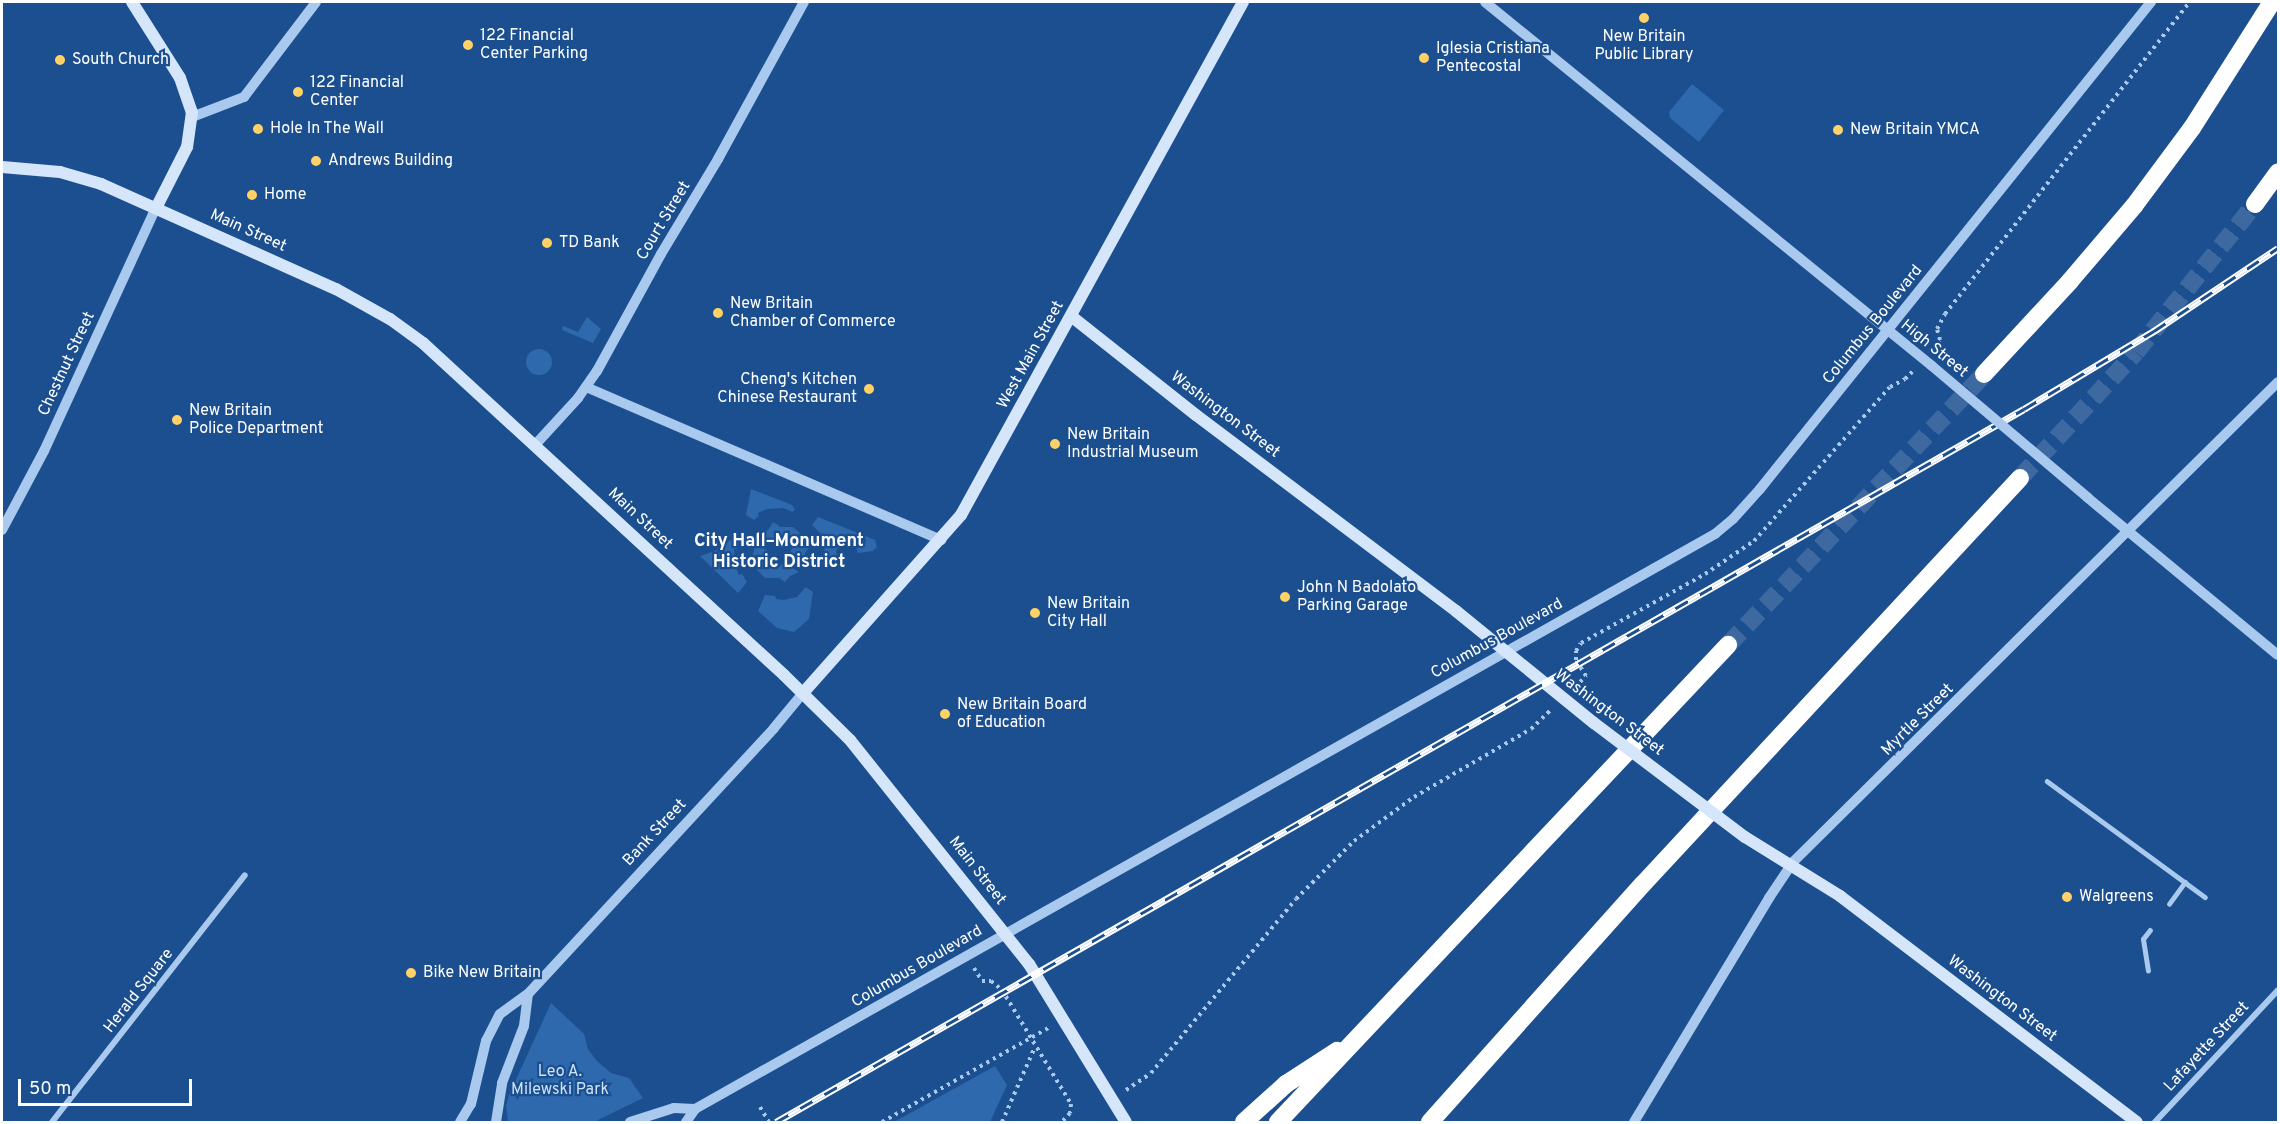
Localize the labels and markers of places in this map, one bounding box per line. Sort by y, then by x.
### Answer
marker: New Britain Public Library [1637,11,1651,25]
place label: 122 Financial Center Parking [480,26,588,64]
place label: New Britain Public Library [1594,27,1694,65]
marker: 122 Financial Center Parking [461,38,475,52]
place label: Iglesia Cristiana Pentecostal [1436,39,1550,77]
place label: South Church [72,50,169,70]
marker: Iglesia Cristiana Pentecostal [1417,51,1431,65]
marker: South Church [53,53,67,67]
place label: 122 Financial Center [310,73,404,111]
marker: 122 Financial Center [291,85,305,99]
place label: Hole In The Wall [270,119,385,139]
place label: New Britain YMCA [1850,120,1981,140]
marker: Hole In The Wall [251,122,265,136]
marker: New Britain YMCA [1831,123,1845,137]
place label: Andrews Building [328,151,453,171]
marker: Andrews Building [309,154,323,168]
place label: Home [264,185,306,205]
marker: Home [245,188,259,202]
place label: TD Bank [559,233,620,253]
marker: TD Bank [540,236,554,250]
place label: New Britain Chamber of Commerce [730,294,896,332]
marker: New Britain Chamber of Commerce [711,306,725,320]
place label: Cheng's Kitchen Chinese Restaurant [717,370,857,408]
marker: Cheng's Kitchen Chinese Restaurant [862,382,876,396]
place label: New Britain Police Department [189,401,323,439]
marker: New Britain Police Department [170,413,184,427]
place label: New Britain Industrial Museum [1067,425,1199,463]
marker: New Britain Industrial Museum [1048,437,1062,451]
place label: John N Badolato Parking Garage [1297,578,1416,616]
marker: John N Badolato Parking Garage [1278,590,1292,604]
place label: New Britain City Hall [1047,594,1130,632]
marker: New Britain City Hall [1028,606,1042,620]
place label: New Britain Board of Education [957,695,1087,733]
marker: New Britain Board of Education [938,707,952,721]
place label: Walgreens [2079,887,2154,907]
marker: Walgreens [2060,890,2074,904]
place label: Bike New Britain [423,963,541,983]
marker: Bike New Britain [404,966,418,980]

